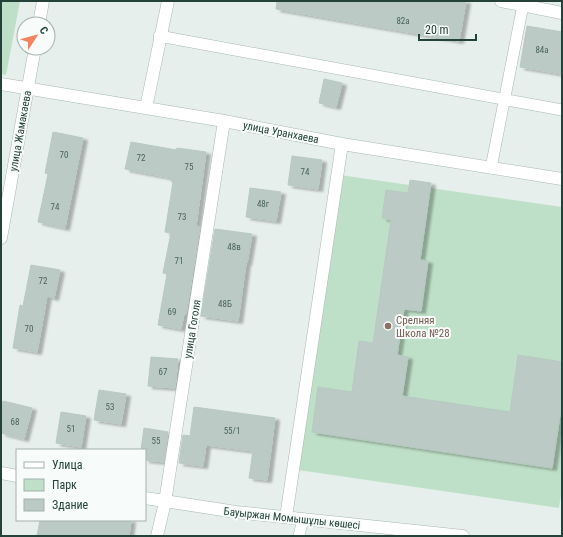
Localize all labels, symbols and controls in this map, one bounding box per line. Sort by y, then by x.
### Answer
north arrow [16,16,56,56]
house number: 82а [396,16,410,26]
scale bar [419,16,476,42]
text: 20 m [425,23,449,37]
text: С [37,24,51,37]
house number: 84а [535,45,549,55]
street label: улица Жамакаева [7,90,34,173]
street label: улица Уранхаева [242,119,320,146]
house number: 70 [60,150,68,160]
house number: 72 [137,153,146,163]
house number: 75 [185,162,194,172]
house number: 74 [301,167,310,177]
house number: 48г [257,199,270,209]
house number: 74 [51,202,60,212]
house number: 73 [178,212,186,222]
house number: 48в [227,242,241,252]
house number: 71 [175,256,183,266]
house number: 72 [39,276,48,286]
street label: улица Гоголя [181,299,204,359]
house number: 48Б [218,299,232,309]
house number: 69 [168,307,176,317]
place label: Срелняя Школа №28 [396,314,450,340]
marker: Срелняя Школа №28 [383,321,393,331]
house number: 70 [25,324,33,334]
house number: 67 [159,367,168,377]
house number: 53 [106,402,114,412]
house number: 68 [11,417,19,427]
house number: 51 [67,424,75,434]
house number: 55/1 [224,426,240,436]
house number: 55 [152,436,161,446]
legend [16,449,146,521]
text: Улица [52,458,83,472]
text: Парк [52,478,77,492]
text: Здание [52,498,89,512]
street label: Бауыржан Момышұлы көшесі [223,505,361,532]

